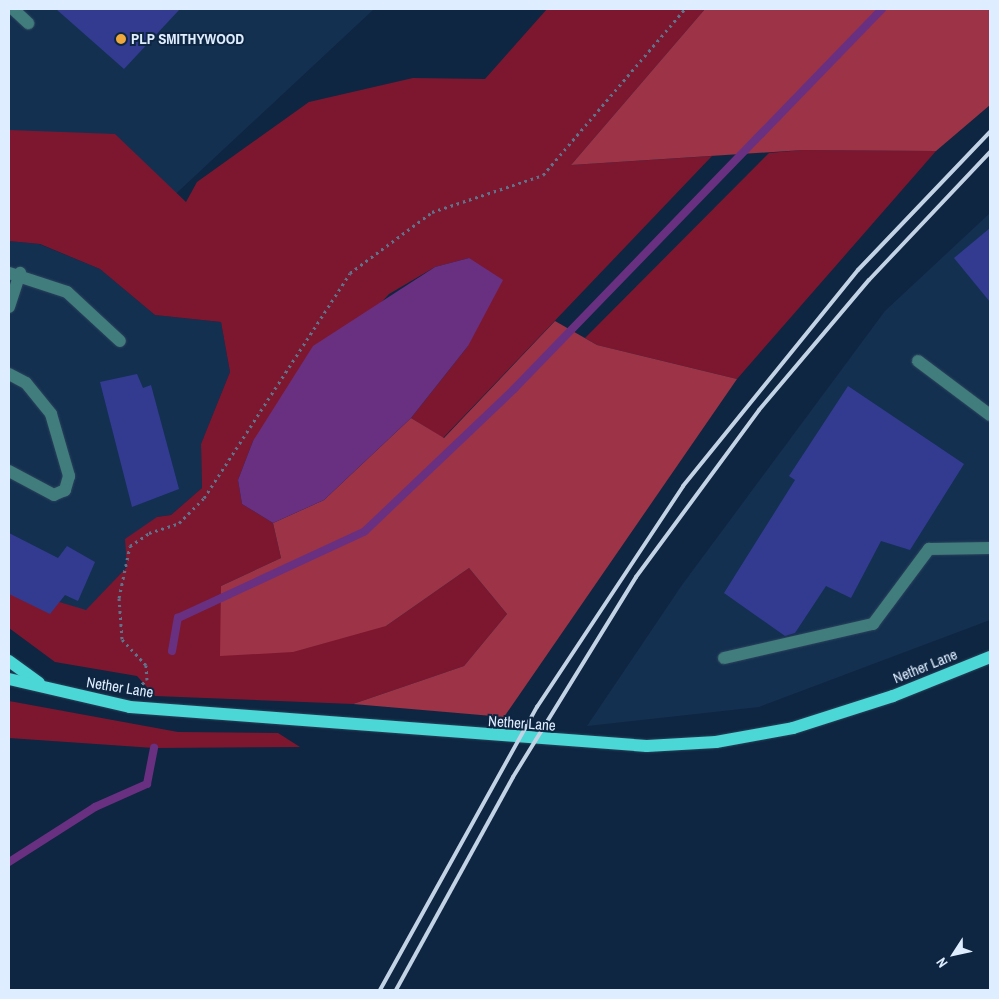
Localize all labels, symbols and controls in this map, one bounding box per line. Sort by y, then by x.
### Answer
place label: PLP SMITHYWOOD [131,30,244,48]
marker: PLP SMITHYWOOD [115,33,127,45]
street label: Nether Lane [890,645,960,687]
street label: Nether Lane [85,673,155,701]
street label: Nether Lane [488,712,556,734]
north arrow [929,929,979,979]
text: N [932,954,951,971]

